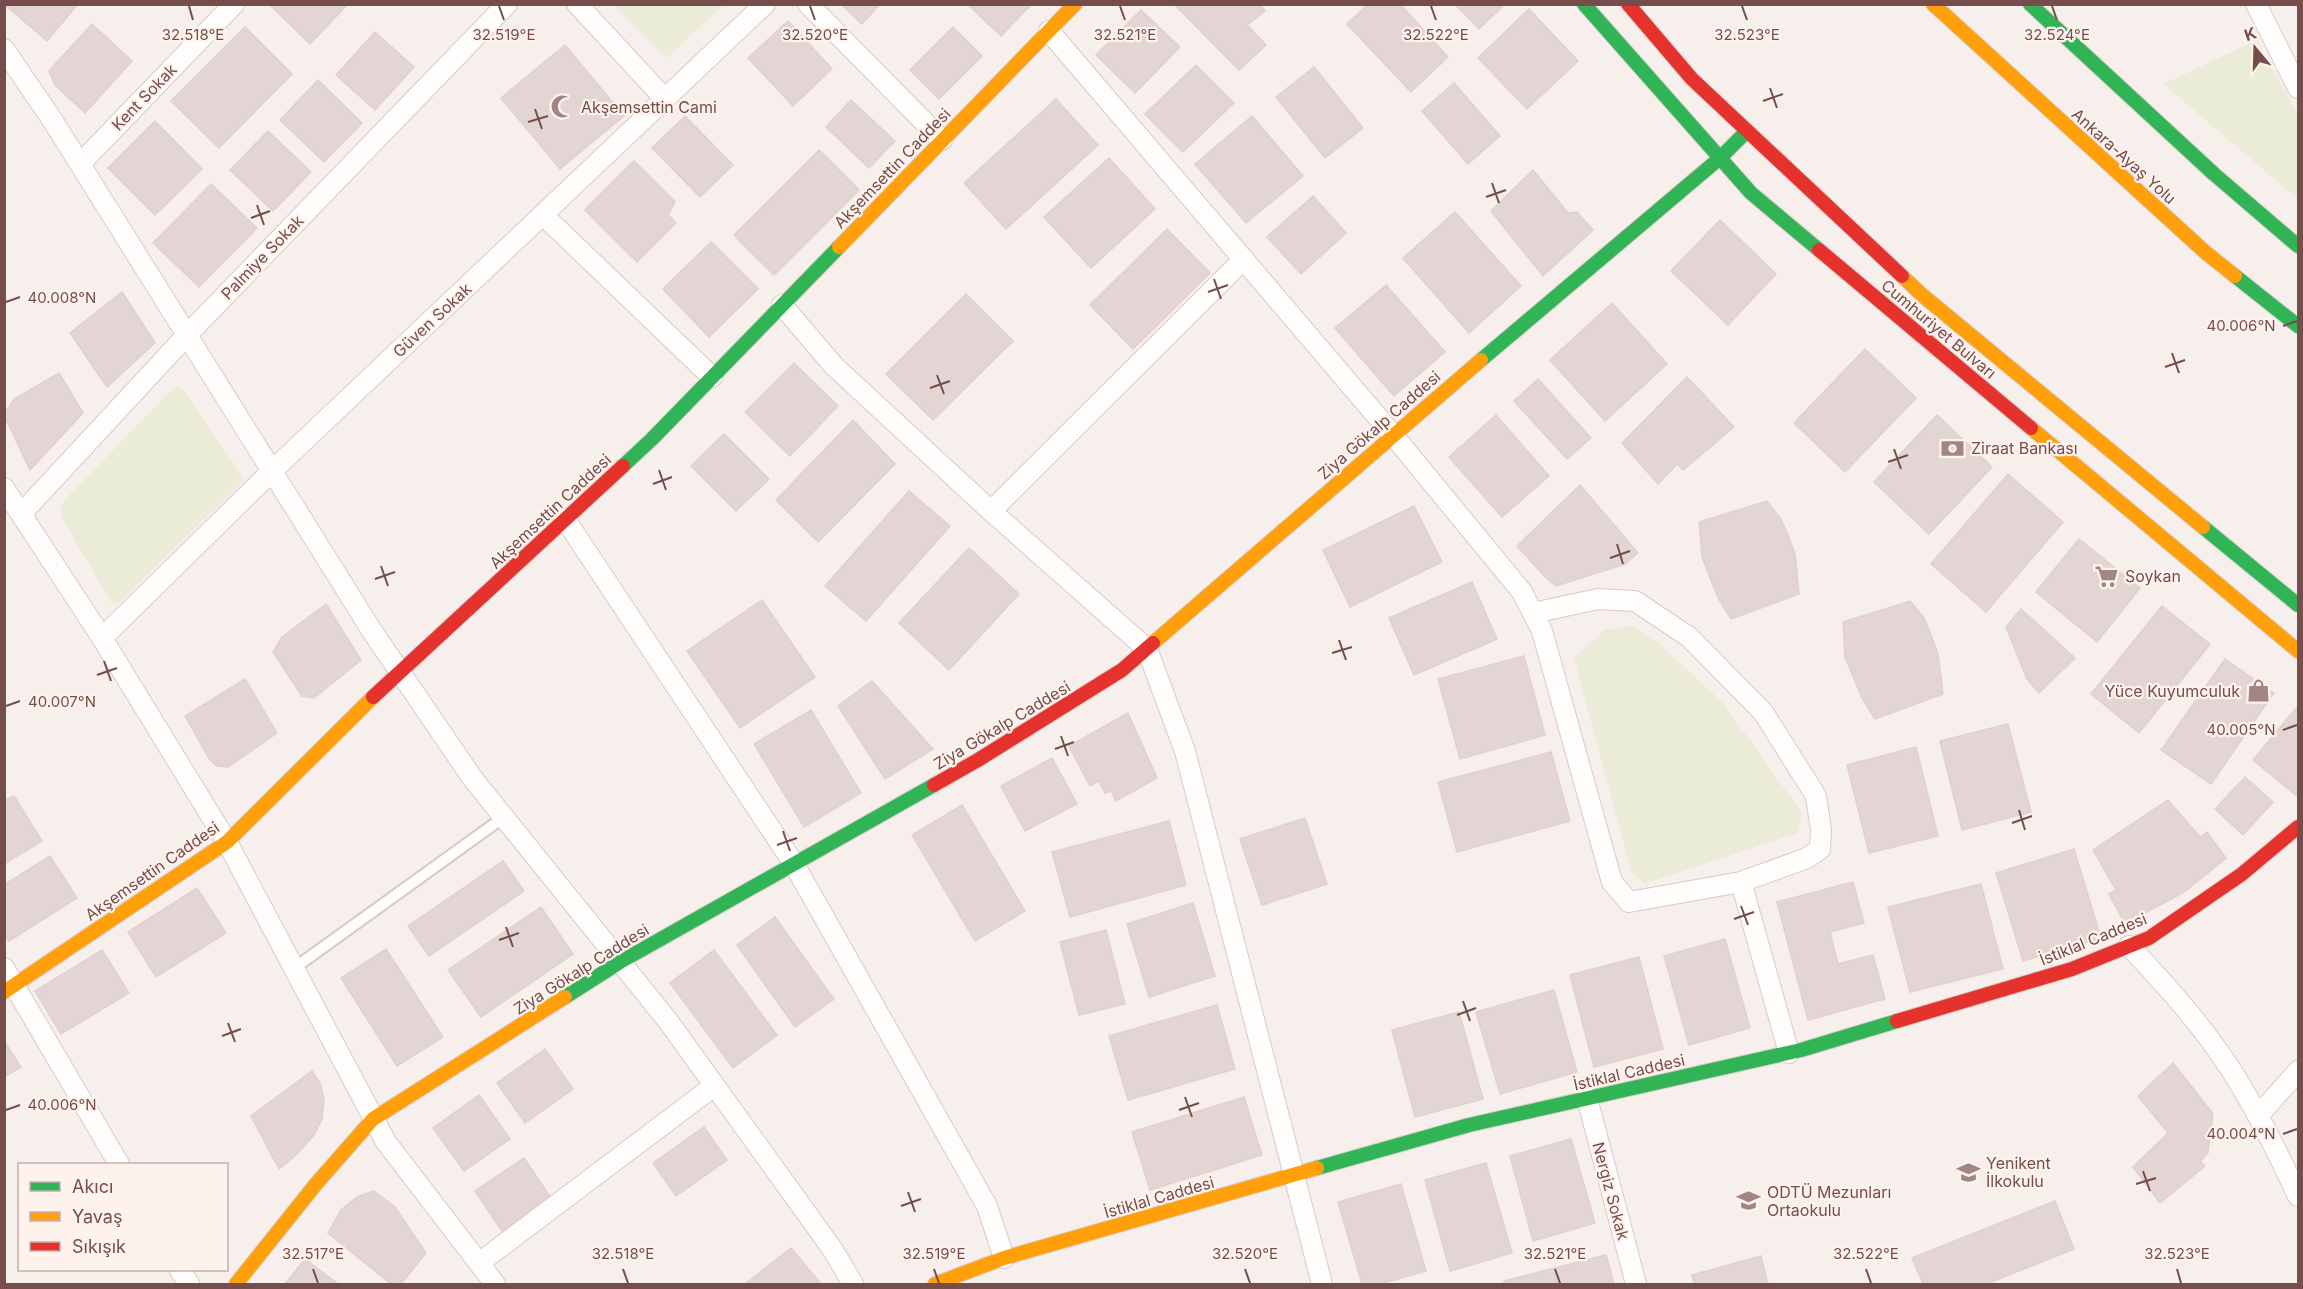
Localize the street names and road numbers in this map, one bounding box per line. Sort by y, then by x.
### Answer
street label: Kent Sokak [107,59,181,135]
street label: Akşemsettin Caddesi [830,104,954,232]
street label: Ankara-Ayaş Yolu [2068,104,2180,208]
street label: Palmiye Sokak [217,210,308,303]
street label: Cumhuriyet Bulvarı [1877,275,2001,383]
street label: Güven Sokak [389,279,475,361]
street label: Ziya Gökalp Caddesi [1314,366,1444,484]
street label: Akşemsettin Caddesi [485,449,615,573]
street label: Ziya Gökalp Caddesi [930,676,1074,774]
street label: Akşemsettin Caddesi [81,817,223,925]
street label: İstiklal Caddesi [2037,908,2149,970]
street label: Ziya Gökalp Caddesi [510,919,652,1019]
street label: İstiklal Caddesi [1571,1049,1687,1095]
street label: Nergiz Sokak [1588,1140,1634,1242]
street label: İstiklal Caddesi [1102,1172,1216,1222]

